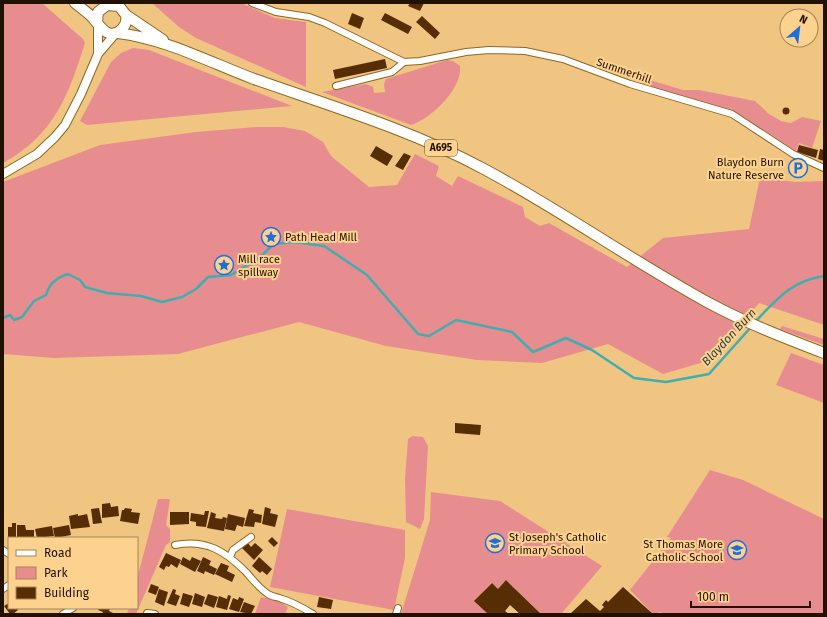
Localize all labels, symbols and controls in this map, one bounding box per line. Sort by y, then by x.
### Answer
north arrow [779,8,819,48]
text: N [797,12,810,27]
street label: Summerhill [595,55,653,87]
road number: A695 [425,140,457,156]
place label: Blaydon Burn Nature Reserve [708,156,784,182]
parking icon: Blaydon Burn Nature Reserve [787,157,809,179]
place icon: Path Head Mill [260,226,282,248]
place label: Path Head Mill [285,231,357,244]
place label: Mill race spillway [238,253,280,279]
place icon: Mill race spillway [213,254,235,276]
water label: Blaydon Burn [699,306,759,368]
place label: St Joseph's Catholic Primary School [509,531,606,557]
school or university icon: St Joseph's Catholic Primary School [484,532,506,554]
legend [8,537,138,609]
place label: St Thomas More Catholic School [643,538,723,564]
school or university icon: St Thomas More Catholic School [726,539,748,561]
text: Road [44,546,72,560]
text: Park [44,566,68,580]
scale bar [691,583,810,609]
text: Building [44,586,90,600]
text: 100 m [697,590,729,604]

